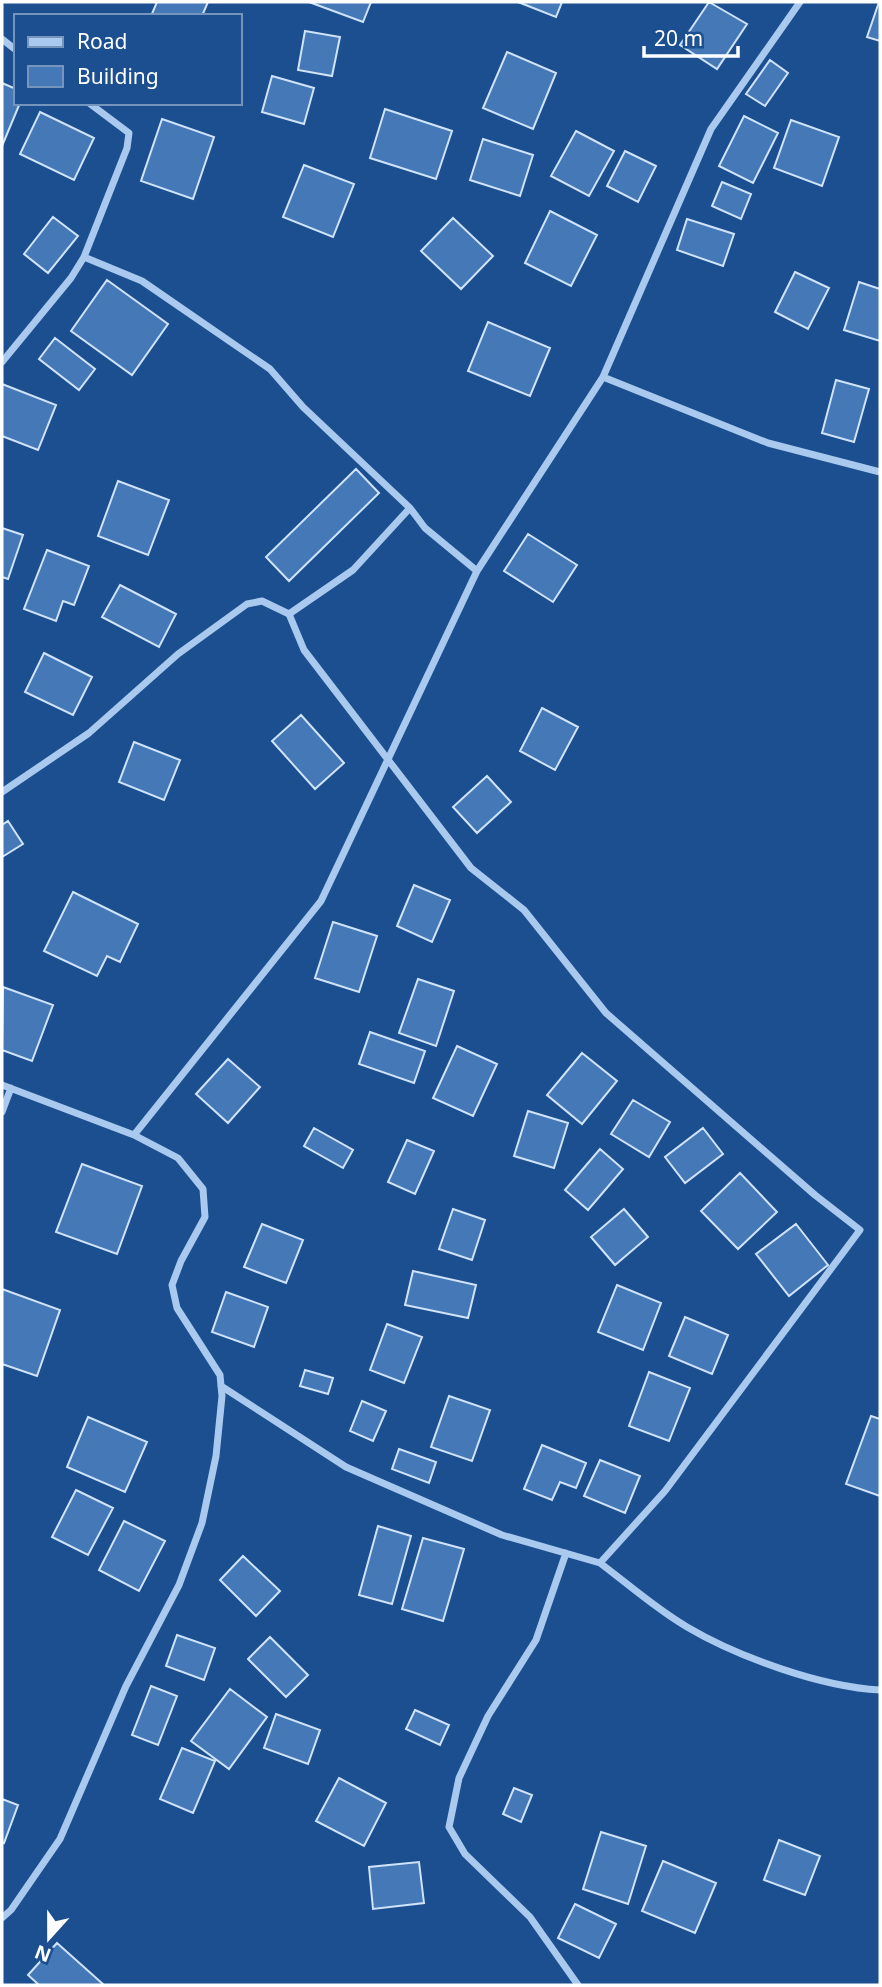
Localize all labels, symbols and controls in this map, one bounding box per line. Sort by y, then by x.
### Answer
legend [14,14,242,105]
scale bar [644,14,738,58]
text: 20 m [654,24,703,52]
text: Road [77,27,127,55]
text: Building [77,62,159,90]
north arrow [14,1903,84,1973]
text: N [31,1939,55,1969]

